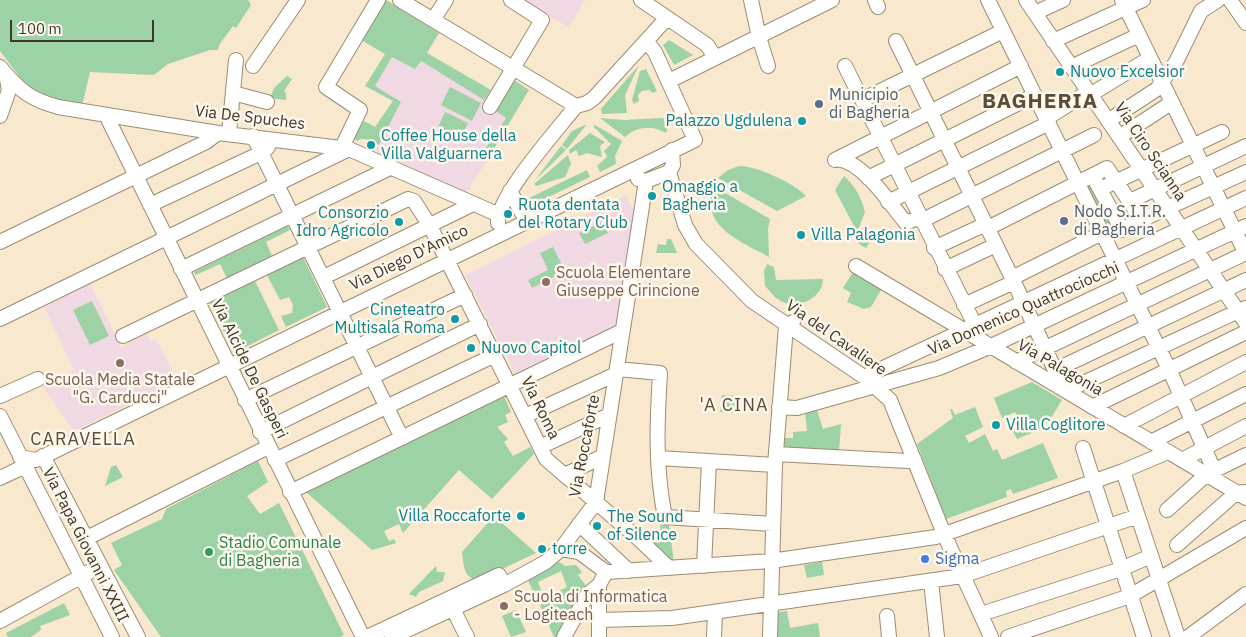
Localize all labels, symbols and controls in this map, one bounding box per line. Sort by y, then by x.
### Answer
scale bar [12,10,156,42]
text: 100 m [18,19,62,38]
place label: Nuovo Excelsior [1070,62,1185,82]
marker: Nuovo Excelsior [1054,66,1066,78]
place label: Municipio di Bagheria [829,85,910,123]
district label: BAGHERIA [981,89,1099,115]
marker: Municipio di Bagheria [813,98,825,110]
street label: Via Ciro Scianna [1110,99,1190,205]
street label: Via De Spuches [194,102,306,134]
place label: Palazzo Ugdulena [665,111,792,131]
marker: Palazzo Ugdulena [796,115,808,127]
place label: Coffee House della Villa Valguarnera [381,126,516,164]
marker: Coffee House della Villa Valguarnera [365,139,377,151]
place label: Omaggio a Bagheria [662,177,738,215]
marker: Omaggio a Bagheria [646,190,658,202]
place label: Ruota dentata del Rotary Club [518,195,628,233]
place label: Nodo S.I.T.R. di Bagheria [1074,202,1166,240]
place label: Consorzio Idro Agricolo [296,203,389,241]
marker: Ruota dentata del Rotary Club [502,208,514,220]
marker: Nodo S.I.T.R. di Bagheria [1058,215,1070,227]
marker: Consorzio Idro Agricolo [393,216,405,228]
street label: Via Diego D'Amico [347,221,471,295]
place label: Villa Palagonia [811,225,916,245]
marker: Villa Palagonia [795,229,807,241]
street label: Via Domenico Quattrociocchi [925,258,1123,360]
place label: Scuola Elementare Giuseppe Cirincione [556,263,700,301]
marker: Scuola Elementare Giuseppe Cirincione [540,276,552,288]
street label: Via Alcide De Gasperi [207,296,291,442]
street label: Via del Cavaliere [782,296,890,380]
place label: Cineteatro Multisala Roma [335,300,445,338]
marker: Cineteatro Multisala Roma [449,313,461,325]
street label: Via Palagonia [1014,336,1106,400]
place label: Nuovo Capitol [481,338,581,358]
marker: Nuovo Capitol [465,342,477,354]
marker: Scuola Media Statale "G. Carducci" [114,357,126,369]
place label: Scuola Media Statale "G. Carducci" [45,370,195,408]
street label: Via Roma [517,373,563,443]
street label: Via Roccaforte [566,393,604,499]
district label: 'A CINA [699,395,769,417]
place label: Villa Coglitore [1006,415,1105,435]
marker: Villa Coglitore [990,419,1002,431]
district label: CARAVELLA [29,429,137,451]
street label: Via Papa Giovanni XXIII [38,465,132,625]
place label: Villa Roccaforte [398,506,511,526]
place label: The Sound of Silence [607,507,684,545]
marker: Villa Roccaforte [515,510,527,522]
marker: The Sound of Silence [591,520,603,532]
place label: Stadio Comunale di Bagheria [219,533,341,571]
place label: torre [552,539,587,559]
marker: torre [536,543,548,555]
marker: Stadio Comunale di Bagheria [203,546,215,558]
place label: Sigma [935,549,979,569]
marker: Sigma [919,553,931,565]
place label: Scuola di Informatica - Logiteach [514,587,667,625]
marker: Scuola di Informatica - Logiteach [498,600,510,612]

